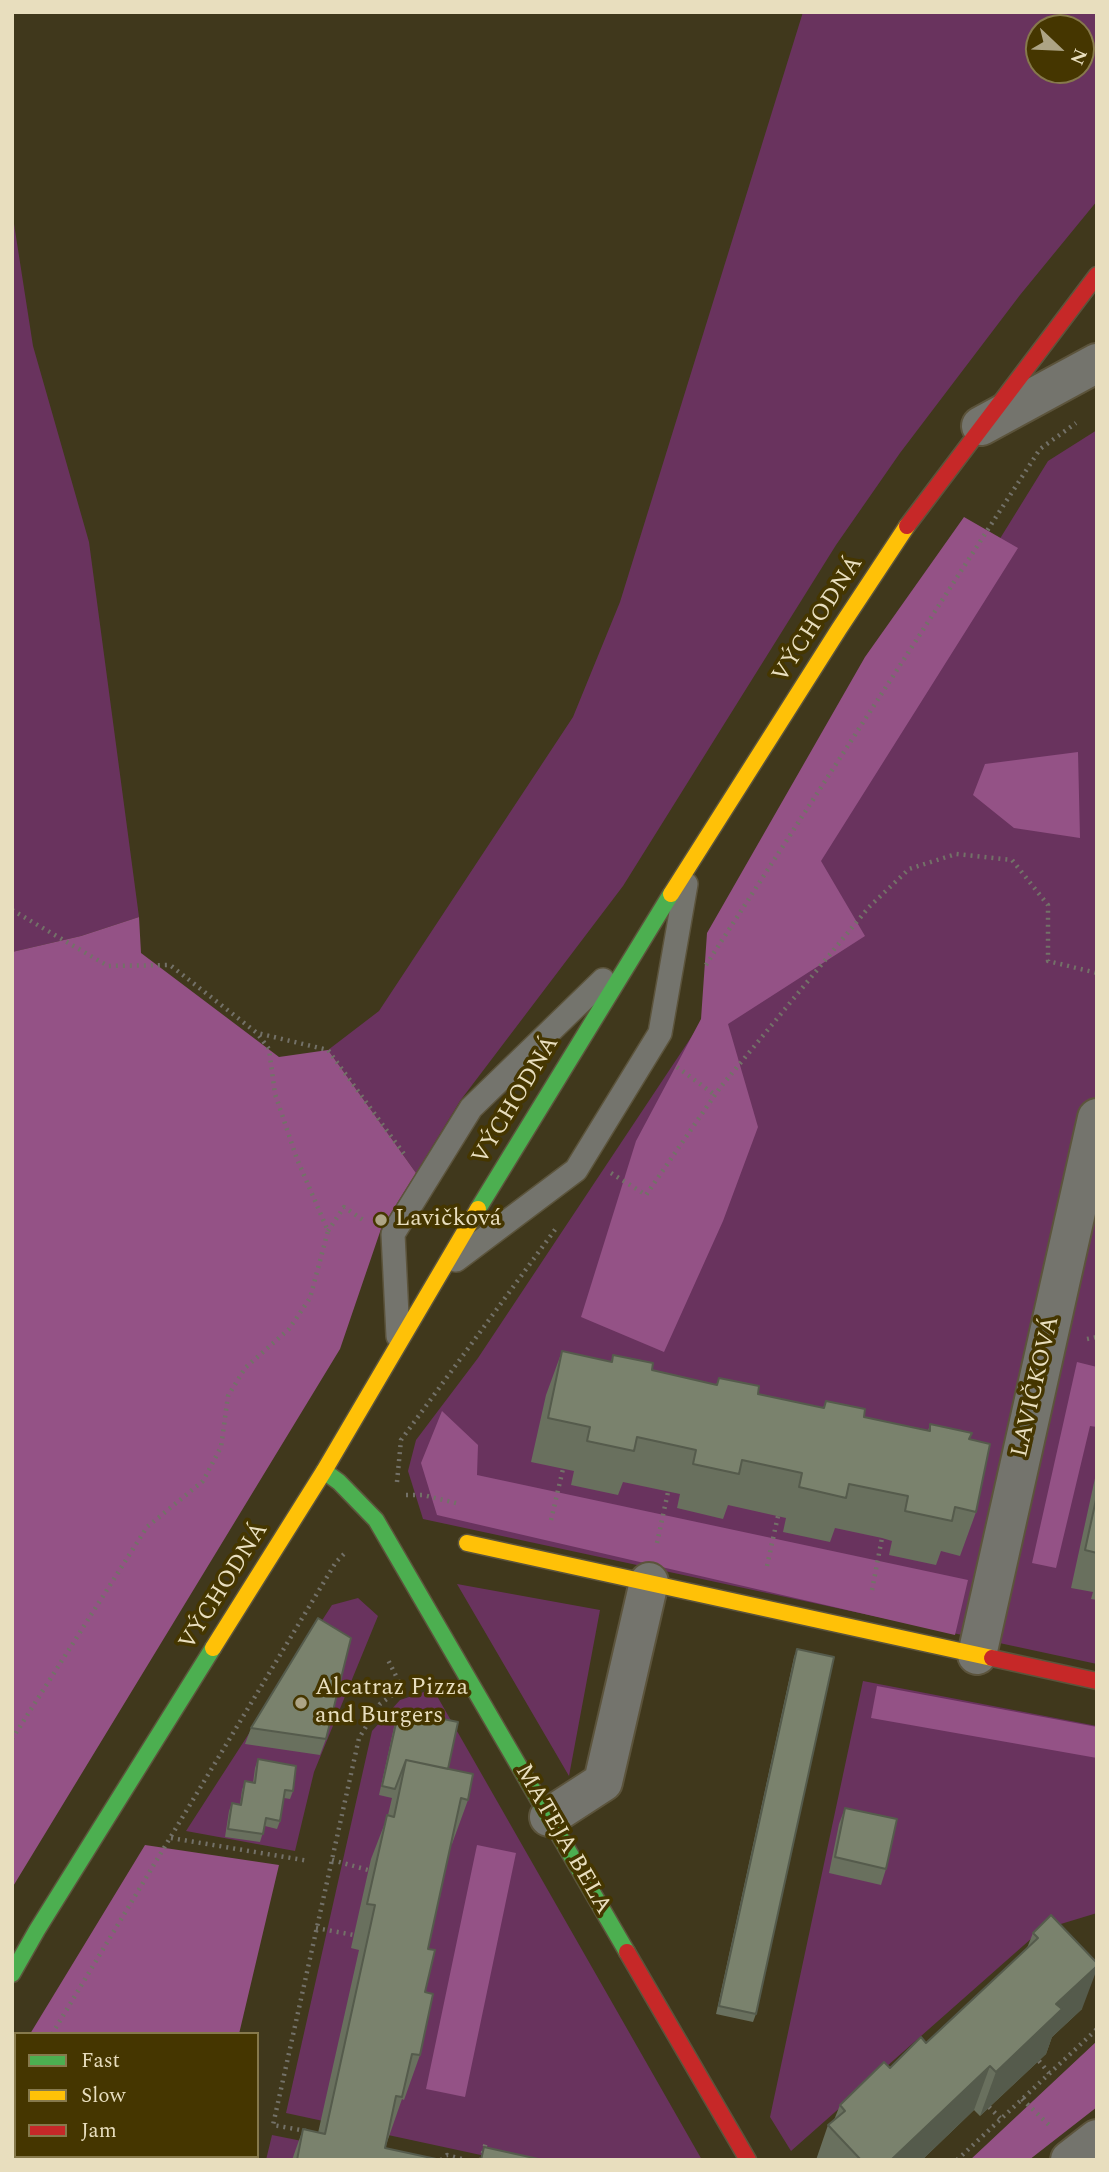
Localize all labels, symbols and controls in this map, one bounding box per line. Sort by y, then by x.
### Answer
north arrow [1025,14,1095,84]
text: N [1062,44,1094,69]
street label: VÝCHODNÁ [767,551,871,689]
street label: VÝCHODNÁ [467,1031,567,1171]
place label: Lavičková [395,1206,502,1234]
marker: Lavičková [373,1212,389,1228]
street label: LAVIČKOVÁ [1007,1314,1067,1460]
street label: VÝCHODNÁ [174,1518,276,1656]
place label: Alcatraz Pizza and Burgers [315,1675,468,1731]
marker: Alcatraz Pizza and Burgers [293,1695,309,1711]
street label: MATEJA BELA [507,1760,617,1920]
legend [14,2032,259,2158]
text: Fast [81,2045,120,2077]
text: Slow [81,2080,125,2112]
text: Jam [81,2115,117,2147]

